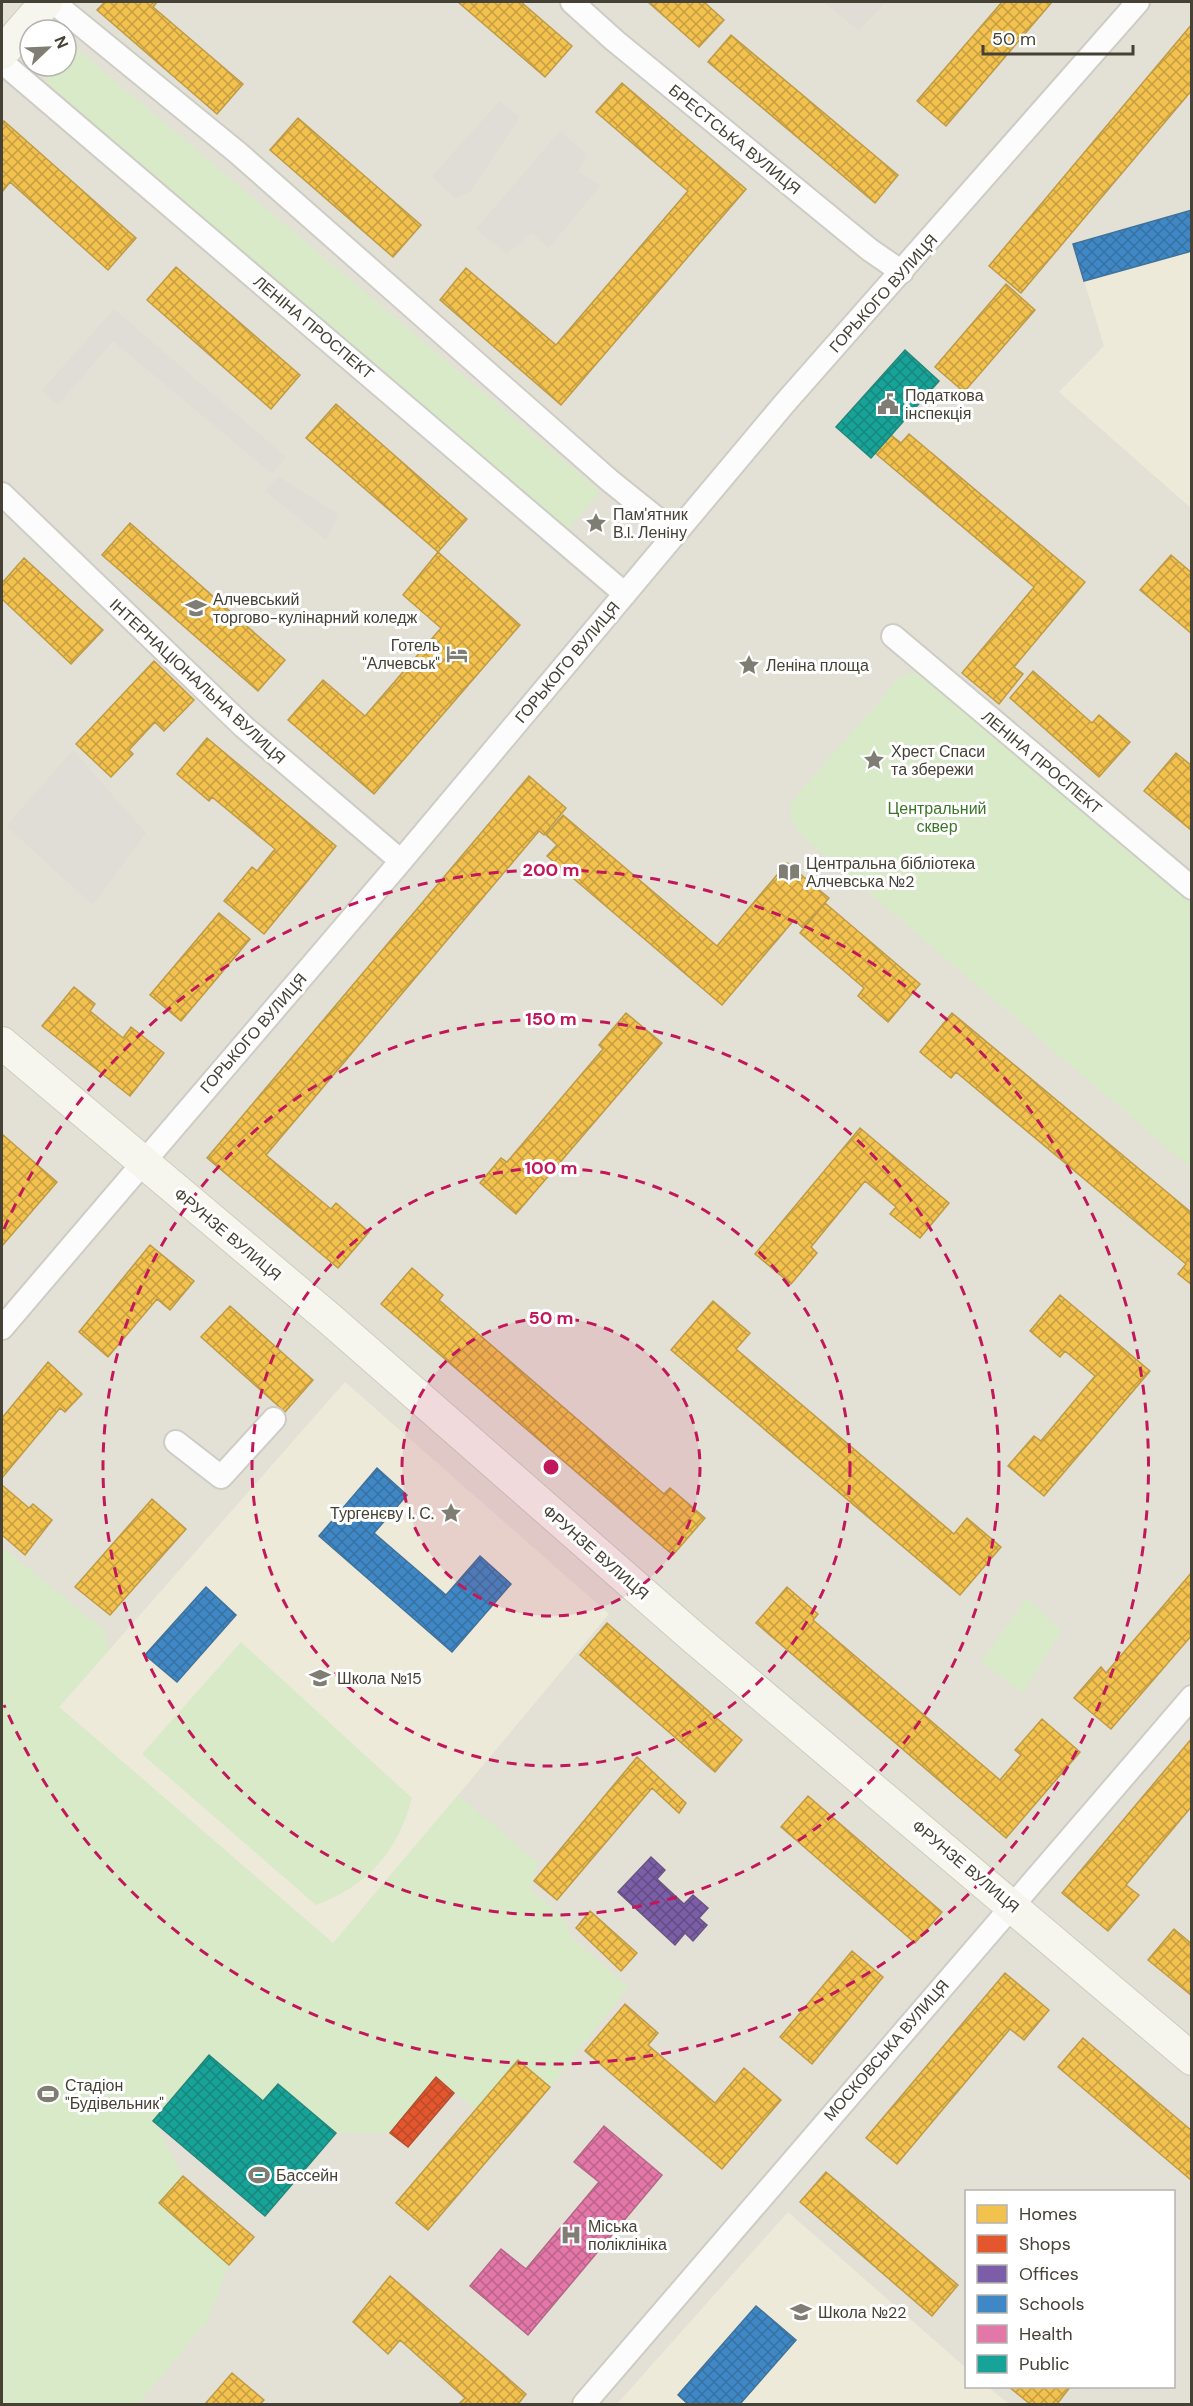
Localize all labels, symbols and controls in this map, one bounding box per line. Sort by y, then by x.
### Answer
north arrow [18,18,78,78]
scale bar [983,18,1133,56]
text: 50 m [992,27,1036,51]
text: N [49,33,73,52]
street label: БРЕСТСЬКА ВУЛИЦЯ [664,80,805,199]
street label: ГОРЬКОГО ВУЛИЦЯ [825,230,942,357]
street label: ЛЕНІНА ПРОСПЕКТ [249,271,378,384]
place label: Податкова інспекція [905,385,984,424]
public building icon: Податкова інспекція [876,392,900,416]
place label: Пам'ятник В.I. Ленiну [613,504,689,543]
place icon: Пам'ятник В.I. Ленiну [584,511,608,535]
place label: Алчевський торгово-кулінарний коледж [213,589,417,628]
street label: ІНТЕРНАЦІОНАЛЬНА ВУЛИЦЯ [105,594,290,769]
school or university icon: Алчевський торгово-кулінарний коледж [184,596,208,620]
street label: ГОРЬКОГО ВУЛИЦЯ [510,597,624,728]
place label: Готель "Алчевськ" [362,635,440,674]
hotel icon: Готель "Алчевськ" [445,642,469,666]
place icon: Леніна площа [737,653,761,677]
place label: Леніна площа [766,655,869,676]
street label: ЛЕНІНА ПРОСПЕКТ [977,706,1106,819]
place label: Хрест Спаси та збережи [891,741,985,780]
place icon: Хрест Спаси та збережи [862,748,886,772]
park label: Центральний сквер [887,798,987,837]
place label: Центральна бібліотека Алчевська №2 [806,853,975,892]
text: 200 m [523,858,579,882]
library icon: Центральна бібліотека Алчевська №2 [777,860,801,884]
street label: ГОРЬКОГО ВУЛИЦЯ [195,969,311,1098]
text: 150 m [525,1007,577,1031]
text: 100 m [524,1156,578,1180]
street label: ФРУНЗЕ ВУЛИЦЯ [170,1183,286,1285]
text: 50 m [528,1306,574,1330]
centre of rings [541,1457,561,1477]
place icon: Тургенєву І. С. [439,1501,463,1525]
street label: ФРУНЗЕ ВУЛИЦЯ [538,1501,653,1604]
place label: Тургенєву І. С. [330,1503,434,1524]
school or university icon: Школа №15 [308,1666,332,1690]
place label: Школа №15 [337,1668,422,1689]
street label: ФРУНЗЕ ВУЛИЦЯ [908,1815,1024,1917]
street label: МОСКОВСЬКА ВУЛИЦЯ [819,1975,954,2125]
place label: Стадіон "Будівельник" [65,2075,164,2114]
sports icon: Стадіон "Будівельник" [36,2082,60,2106]
sports icon: Бассейн [247,2163,271,2187]
place label: Бассейн [276,2165,338,2186]
legend [965,2190,1175,2388]
text: Homes [1019,2202,1077,2226]
place label: Міська поліклініка [588,2216,667,2255]
hospital icon: Міська поліклініка [559,2223,583,2247]
text: Shops [1019,2232,1071,2256]
text: Offices [1019,2262,1079,2286]
text: Schools [1019,2292,1084,2316]
school or university icon: Школа №22 [789,2300,813,2324]
place label: Школа №22 [818,2302,906,2323]
text: Health [1019,2322,1073,2346]
text: Public [1019,2352,1070,2376]

